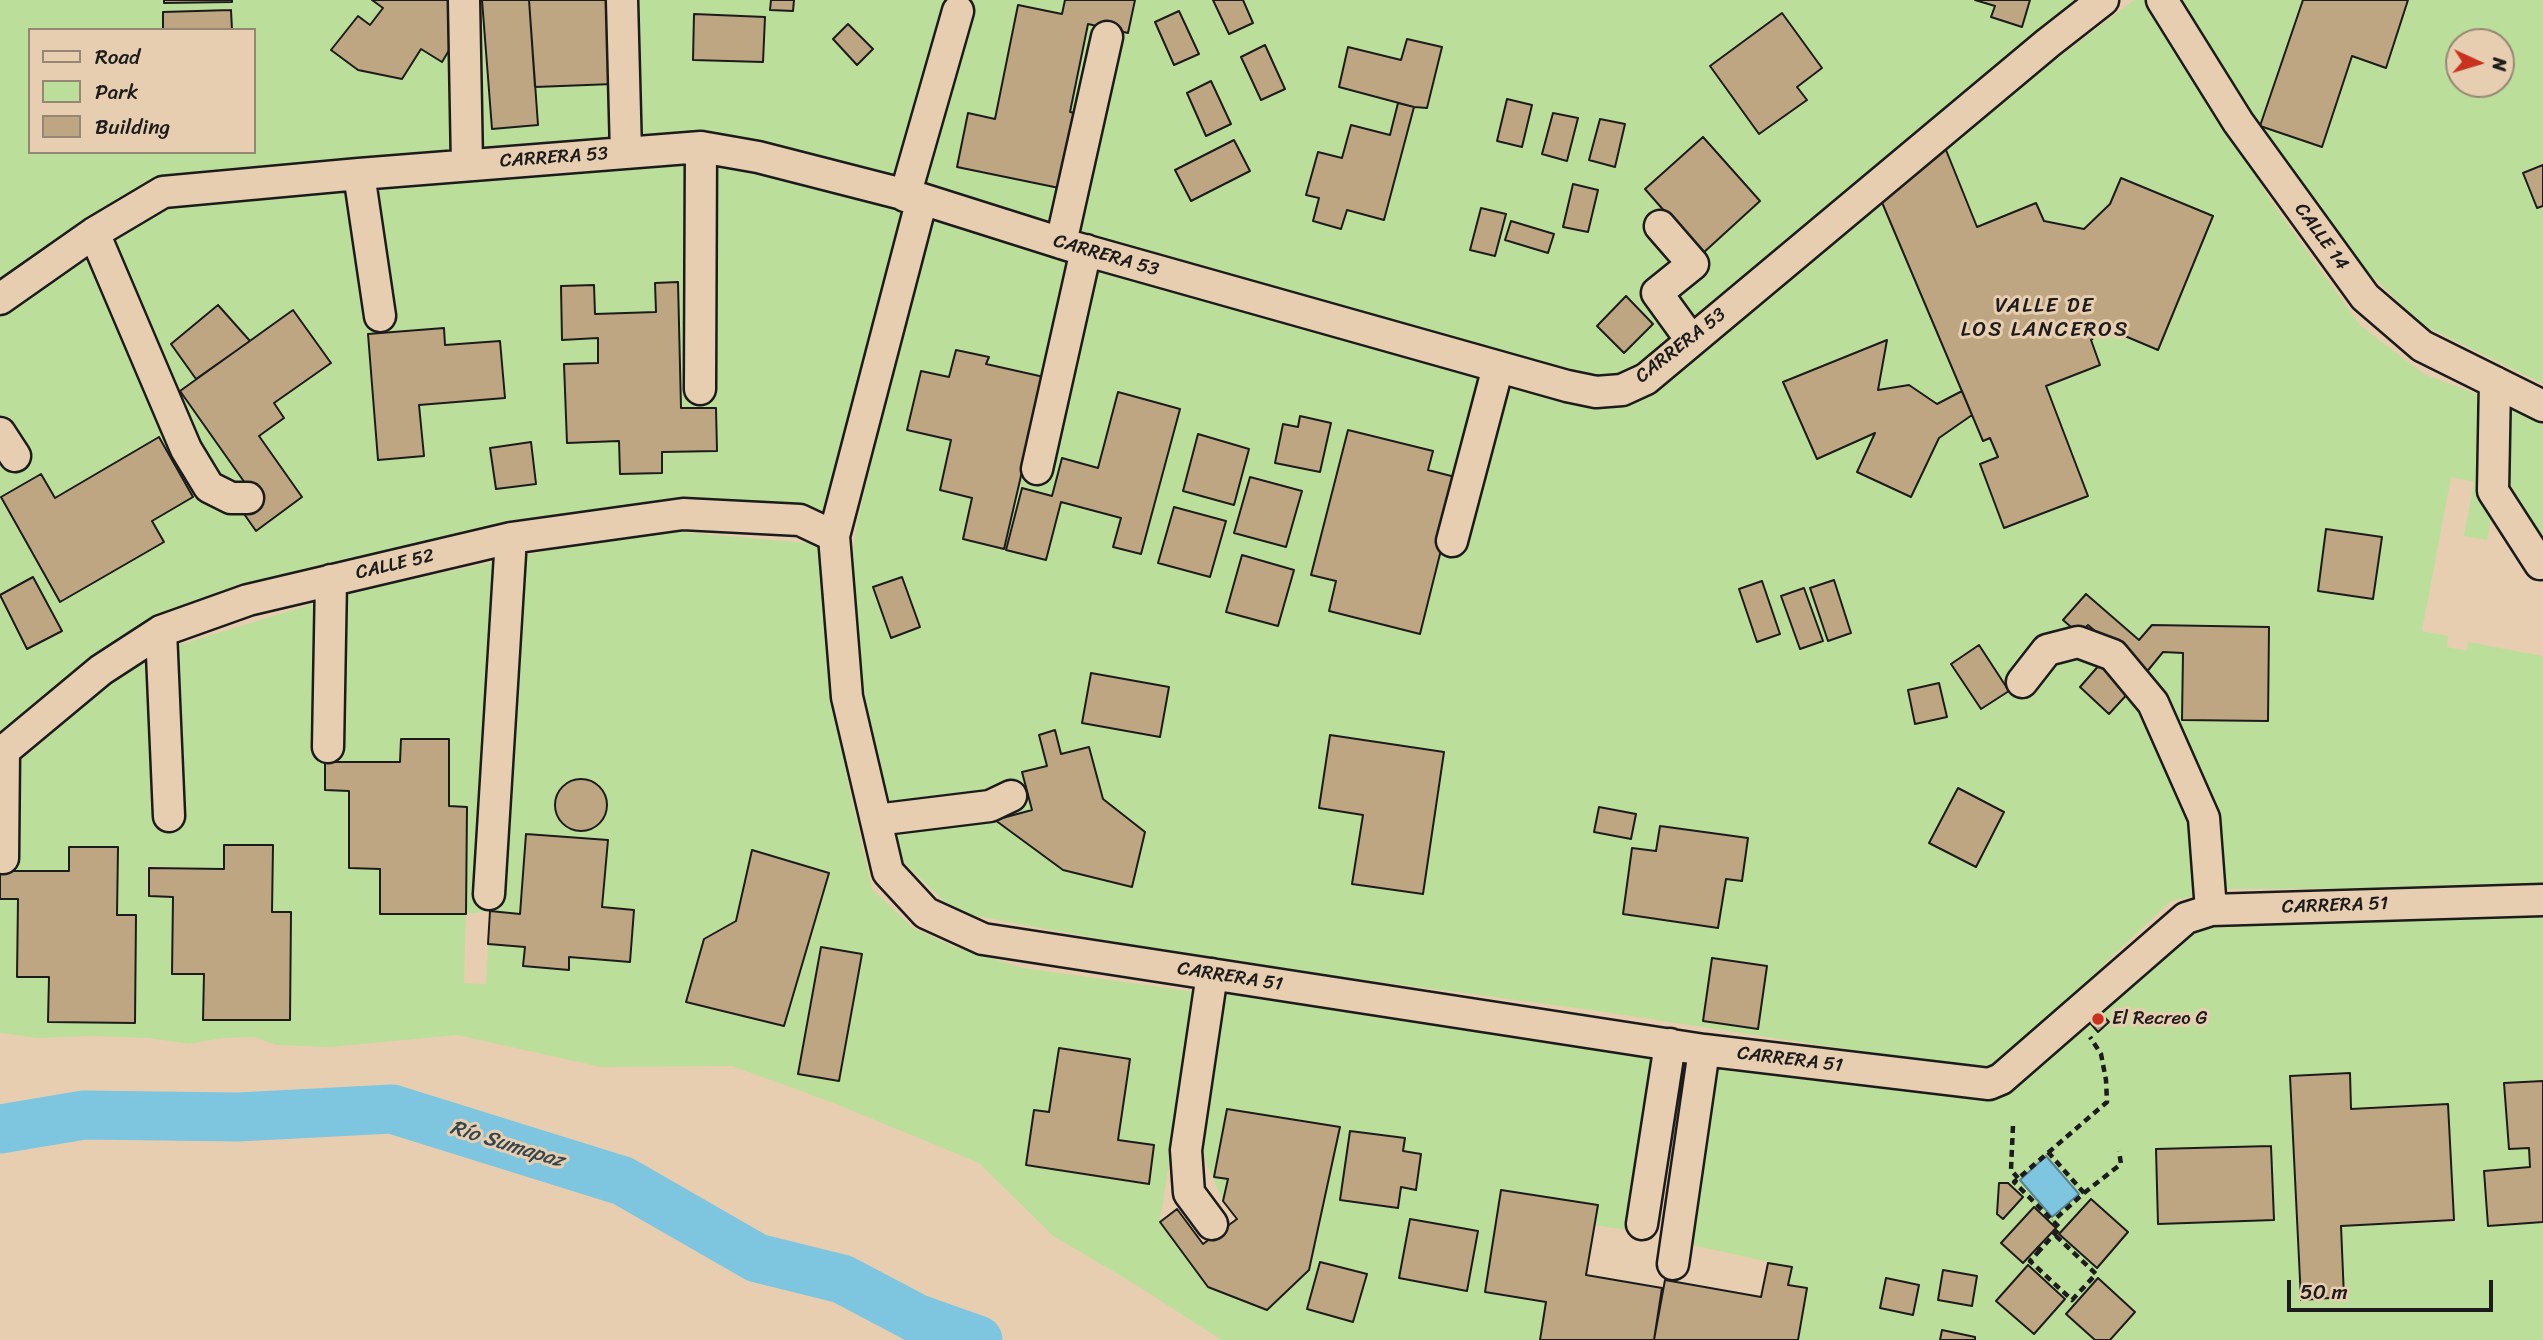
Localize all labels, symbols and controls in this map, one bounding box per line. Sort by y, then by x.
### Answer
legend [28,28,256,154]
north arrow [2445,28,2515,98]
text: Road [95,38,140,76]
text: N [2483,57,2516,72]
text: Park [95,73,138,111]
text: Building [95,108,170,146]
street label: CARRERA 53 [499,143,609,173]
street label: CALLE 14 [2289,199,2353,275]
street label: CARRERA 53 [1051,230,1161,282]
district label: VALLE DE LOS LANCEROS [1963,294,2127,344]
street label: CARRERA 53 [1631,304,1731,388]
street label: CALLE 52 [353,545,437,585]
street label: CARRERA 51 [2281,893,2389,919]
street label: CARRERA 51 [1176,957,1284,997]
place label: El Recreo G [2112,1008,2207,1030]
marker: El Recreo G [2090,1011,2106,1027]
street label: CARRERA 51 [1736,1042,1844,1078]
water label: Río Sumapaz [447,1116,567,1174]
scale bar [2291,1266,2498,1310]
text: 50 m [2300,1273,2348,1311]

